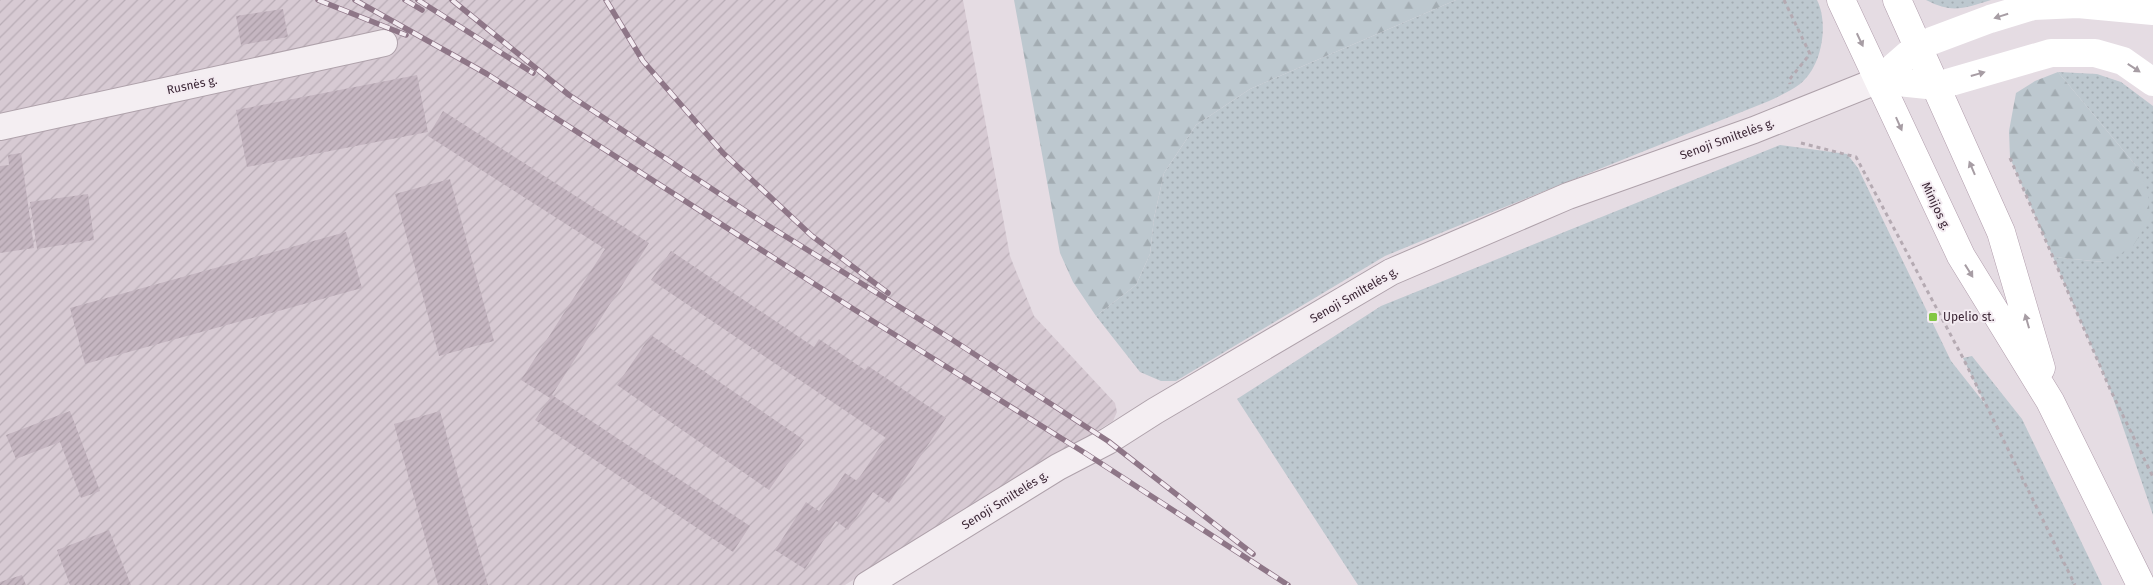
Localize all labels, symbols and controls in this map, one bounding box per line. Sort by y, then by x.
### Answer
one-way arrow [1993,12,2008,20]
one-way arrow [1856,33,1864,47]
one-way arrow [2128,64,2141,73]
one-way arrow [1971,70,1986,78]
street label: Rusnės g. [165,73,219,97]
street label: Senoji Smiltelės g. [1678,115,1776,163]
one-way arrow [1895,117,1903,132]
one-way arrow [1968,161,1976,175]
street label: Minijos g. [1919,180,1953,232]
street label: Senoji Smiltelės g. [1307,264,1401,326]
one-way arrow [1965,264,1974,277]
place label: Upelio st. [1943,310,1995,324]
marker: Upelio st. [1927,311,1939,323]
one-way arrow [2022,313,2030,328]
street label: Senoji Smiltelės g. [959,468,1051,532]

